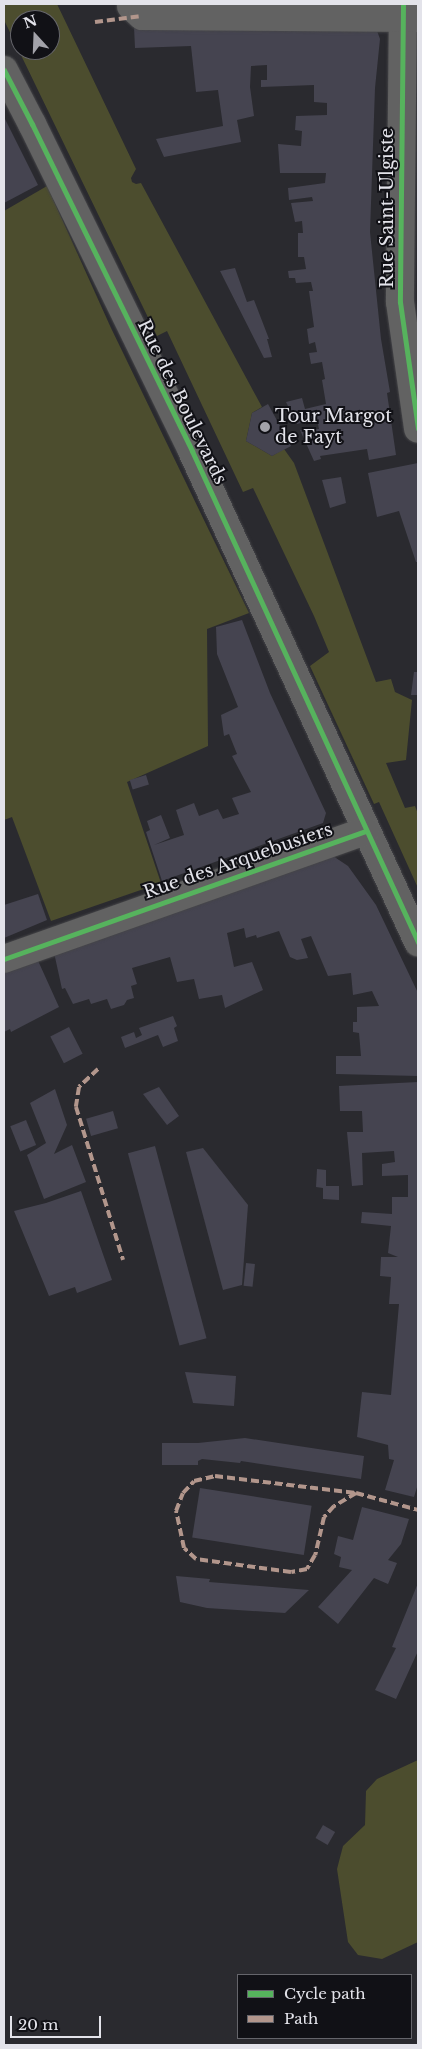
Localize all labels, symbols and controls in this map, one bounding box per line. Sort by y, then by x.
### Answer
north arrow [10,10,60,60]
text: N [21,11,39,33]
street label: Rue Saint-Ulgiste [376,128,398,288]
street label: Rue des Boulevards [133,316,231,488]
place label: Tour Margot de Fayt [275,406,392,448]
marker: Tour Margot de Fayt [259,421,271,433]
street label: Rue des Arquebusiers [140,818,336,904]
legend [237,1974,412,2039]
text: Cycle path [284,1984,366,2003]
scale bar [12,2006,104,2038]
text: Path [284,2009,318,2028]
text: 20 m [18,2015,58,2034]

